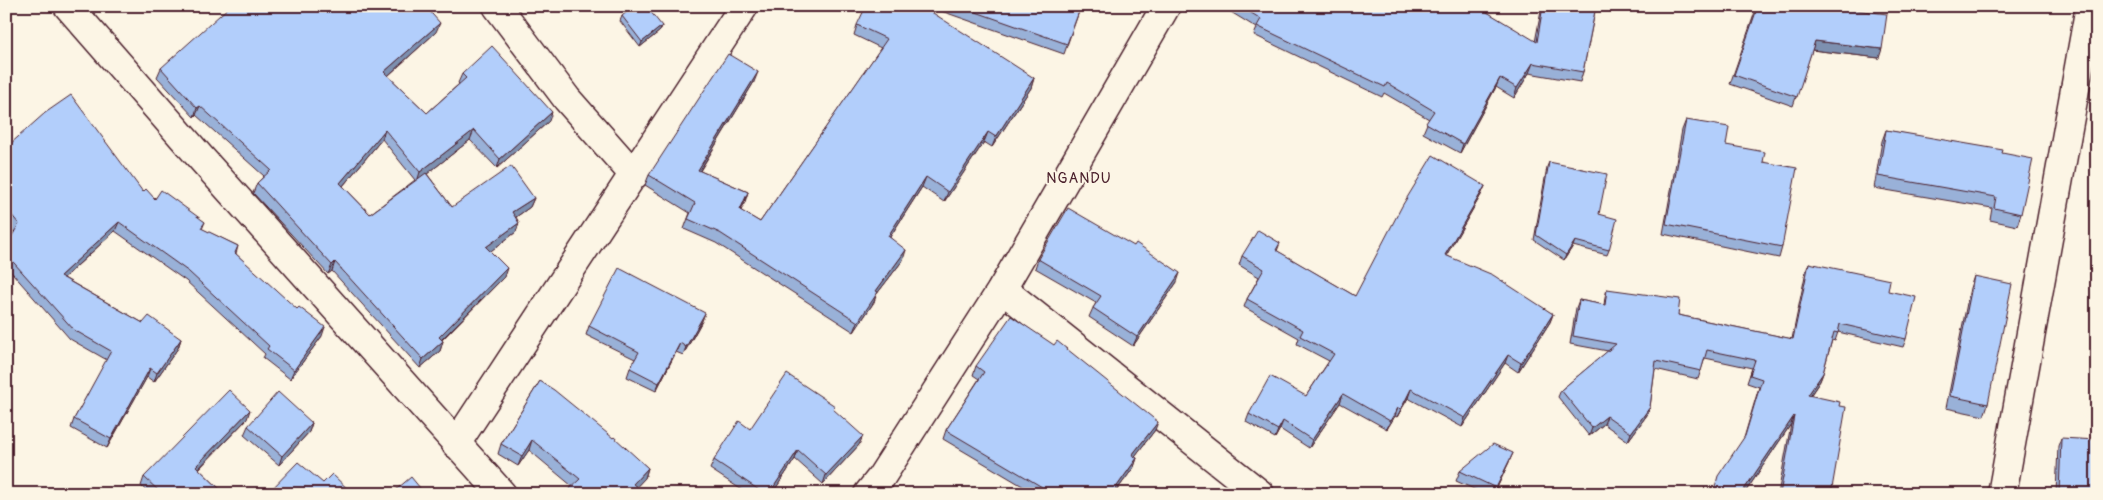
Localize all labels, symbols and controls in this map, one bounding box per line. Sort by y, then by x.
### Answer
district label: NGANDU [1046,169,1112,188]

